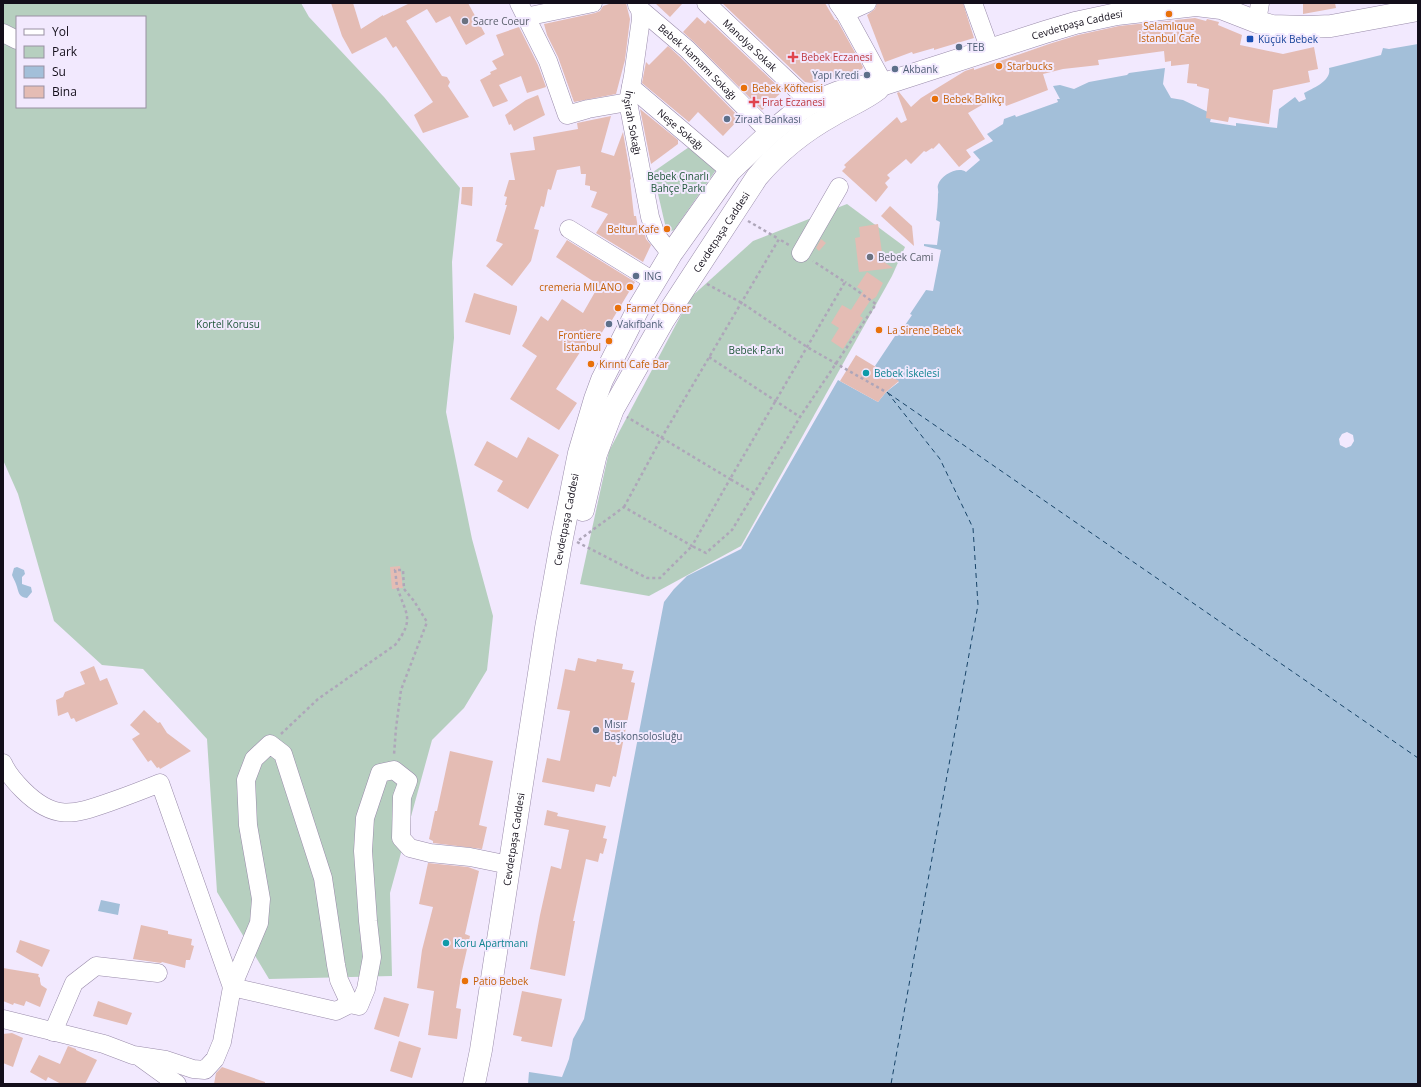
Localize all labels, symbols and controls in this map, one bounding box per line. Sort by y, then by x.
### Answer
street label: Cevdetpaşa Caddesi [1030,6,1123,43]
marker: Selamlıque İstanbul Cafe [1164,9,1174,19]
place label: Sacre Coeur [473,14,529,28]
legend [16,16,146,108]
marker: Sacre Coeur [460,16,470,26]
street label: Manolya Sokak [720,16,781,75]
place label: Selamlıque İstanbul Cafe [1138,19,1200,45]
street label: Bebek Hamamı Sokağı [655,20,740,103]
text: Yol [52,23,69,40]
place label: Küçük Bebek [1258,32,1319,46]
marker: Küçük Bebek [1245,34,1255,44]
place label: TEB [967,40,985,54]
marker: TEB [954,42,964,52]
text: Park [52,43,78,60]
place label: Bebek Eczanesi [801,50,872,64]
marker: Bebek Eczanesi [788,52,798,62]
place label: Starbucks [1007,59,1053,73]
marker: Starbucks [994,61,1004,71]
place label: Akbank [903,62,938,76]
text: Su [52,63,66,80]
marker: Akbank [890,64,900,74]
place label: Yapı Kredi [812,68,859,82]
marker: Yapı Kredi [862,70,872,80]
place label: Bebek Köftecisi [752,81,823,95]
text: Bina [52,83,77,100]
marker: Bebek Köftecisi [739,83,749,93]
street label: İnşirah Sokağı [621,89,645,156]
place label: Bebek Balıkçı [943,92,1004,106]
marker: Bebek Balıkçı [930,94,940,104]
place label: Fırat Eczanesi [762,95,825,109]
marker: Fırat Eczanesi [749,97,759,107]
street label: Neşe Sokağı [655,105,707,153]
place label: Ziraat Bankası [735,112,801,126]
marker: Ziraat Bankası [722,114,732,124]
park label: Bebek Çınarlı Bahçe Parkı [647,169,709,195]
street label: Cevdetpaşa Caddesi [690,189,753,275]
place label: Beltur Kafe [607,222,659,236]
marker: Beltur Kafe [662,224,672,234]
place label: Bebek Cami [878,250,933,264]
marker: Bebek Cami [865,252,875,262]
place label: ING [644,269,662,283]
marker: ING [631,271,641,281]
place label: cremeria MILANO [539,280,622,294]
marker: cremeria MILANO [625,282,635,292]
place label: Farmet Döner [626,301,691,315]
marker: Farmet Döner [613,303,623,313]
park label: Kortel Korusu [196,317,260,331]
place label: Vakıfbank [617,317,663,331]
marker: Vakıfbank [604,319,614,329]
place label: La Sirene Bebek [887,323,962,337]
marker: La Sirene Bebek [874,325,884,335]
place label: Frontiere İstanbul [558,328,601,354]
marker: Frontiere İstanbul [604,336,614,346]
park label: Bebek Parkı [728,343,784,357]
place label: Kırıntı Cafe Bar [599,357,669,371]
marker: Kırıntı Cafe Bar [586,359,596,369]
place label: Bebek İskelesi [874,366,940,380]
marker: Bebek İskelesi [861,368,871,378]
street label: Cevdetpaşa Caddesi [550,472,582,567]
place label: Mısır Başkonsolosluğu [604,717,683,743]
marker: Mısır Başkonsolosluğu [591,725,601,735]
street label: Cevdetpaşa Caddesi [499,792,528,887]
place label: Koru Apartmanı [454,936,528,950]
marker: Koru Apartmanı [441,938,451,948]
place label: Patio Bebek [473,974,529,988]
marker: Patio Bebek [460,976,470,986]

